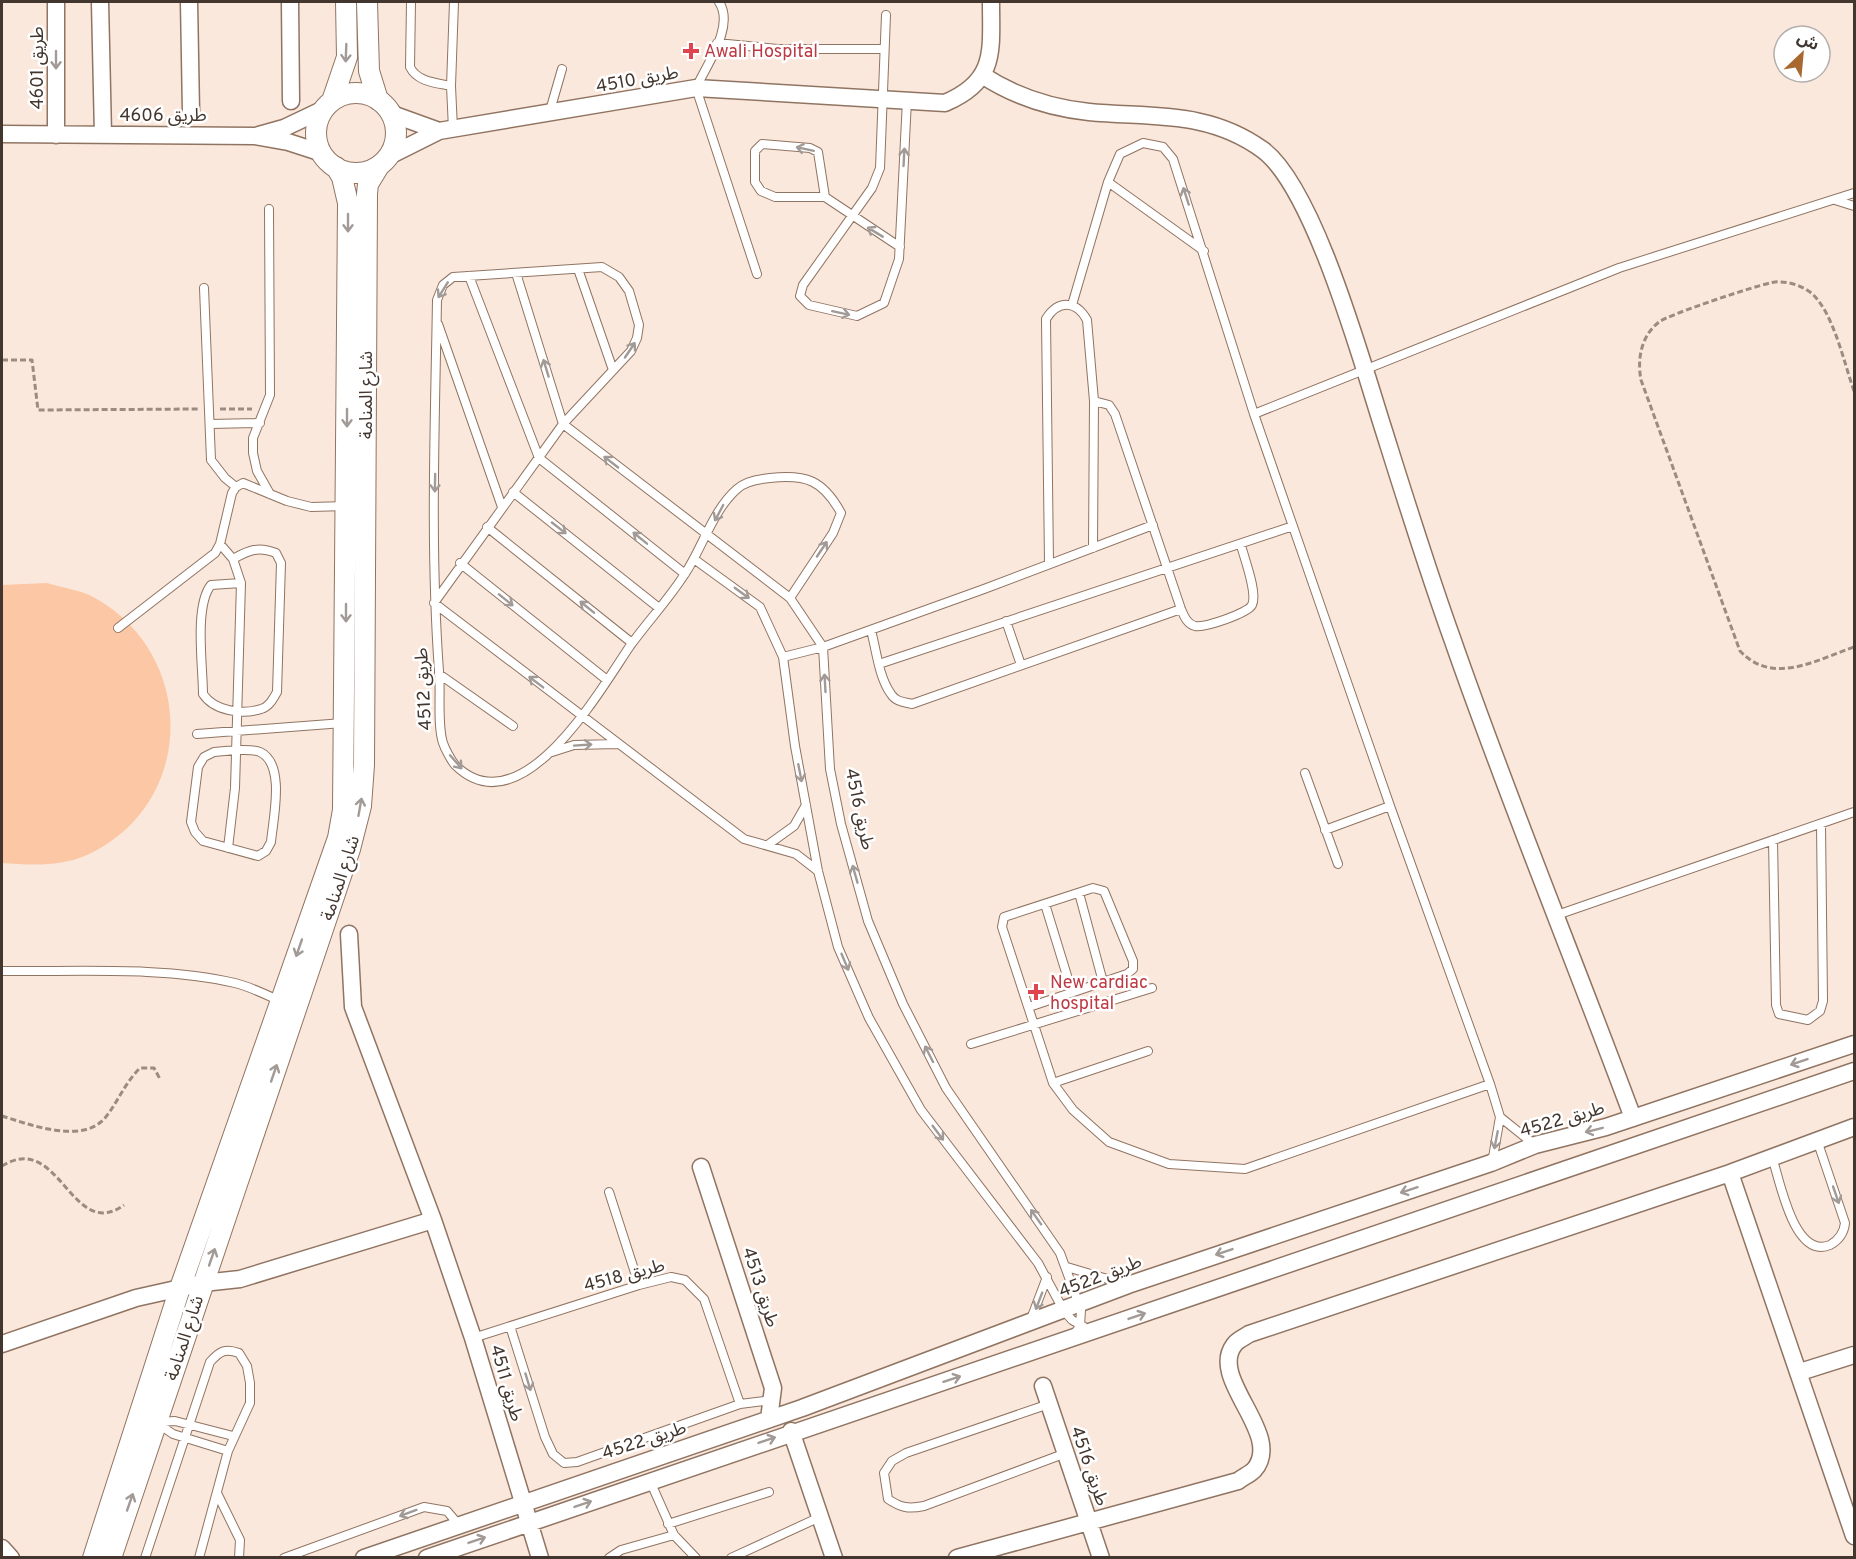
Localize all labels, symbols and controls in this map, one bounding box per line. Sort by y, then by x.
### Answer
north arrow [1772,24,1832,84]
street label: طريق 4601 [27,26,50,110]
text: ش [1793,29,1822,56]
place label: Awali Hospital [704,41,818,64]
one-way arrow [341,42,352,62]
marker: Awali Hospital [682,42,700,60]
one-way arrow [50,49,62,69]
street label: طريق 4510 [594,62,680,99]
street label: طريق 4606 [119,105,207,128]
one-way arrow [796,143,816,154]
one-way arrow [898,148,909,168]
one-way arrow [1179,187,1190,206]
one-way arrow [342,213,354,233]
one-way arrow [867,225,884,237]
one-way arrow [436,281,449,298]
one-way arrow [832,307,851,319]
one-way arrow [624,342,636,358]
street label: شارع المنامة [356,351,380,439]
one-way arrow [539,359,550,378]
one-way arrow [341,408,353,428]
one-way arrow [603,455,619,468]
one-way arrow [429,472,441,492]
one-way arrow [713,504,724,522]
one-way arrow [551,522,567,535]
one-way arrow [632,531,648,544]
one-way arrow [816,541,828,558]
one-way arrow [733,587,749,600]
one-way arrow [498,593,514,606]
one-way arrow [579,600,595,613]
one-way arrow [340,603,352,623]
street label: طريق 4512 [411,647,438,731]
one-way arrow [819,673,830,693]
one-way arrow [528,675,544,688]
one-way arrow [572,739,592,750]
one-way arrow [449,754,463,769]
one-way arrow [795,762,806,782]
street label: طريق 4516 [839,766,878,852]
one-way arrow [355,798,366,818]
street label: شارع المنامة [317,833,367,924]
one-way arrow [849,865,861,884]
one-way arrow [292,938,303,957]
one-way arrow [840,952,851,971]
place label: New cardiac hospital [1050,972,1148,1016]
marker: New cardiac hospital [1027,983,1045,1001]
one-way arrow [923,1046,934,1064]
one-way arrow [1790,1058,1809,1069]
one-way arrow [270,1064,281,1083]
street label: طريق 4522 [1517,1097,1608,1144]
one-way arrow [932,1124,944,1140]
one-way arrow [1585,1125,1604,1137]
one-way arrow [1490,1130,1501,1150]
one-way arrow [1400,1185,1419,1196]
one-way arrow [1831,1185,1842,1204]
one-way arrow [1030,1210,1042,1226]
street label: طريق 4513 [736,1245,783,1330]
one-way arrow [207,1248,218,1267]
one-way arrow [1215,1248,1234,1259]
street label: طريق 4522 [1056,1251,1145,1304]
street label: طريق 4518 [581,1255,667,1298]
one-way arrow [1033,1292,1044,1310]
street label: شارع المنامة [161,1293,211,1384]
one-way arrow [1127,1310,1146,1321]
street label: طريق 4511 [484,1342,527,1424]
one-way arrow [523,1372,534,1391]
one-way arrow [942,1372,961,1383]
street label: طريق 4522 [599,1417,690,1466]
street label: طريق 4516 [1064,1424,1113,1509]
one-way arrow [757,1433,776,1444]
one-way arrow [125,1493,136,1512]
one-way arrow [573,1497,592,1508]
one-way arrow [399,1508,418,1519]
one-way arrow [467,1534,486,1545]

